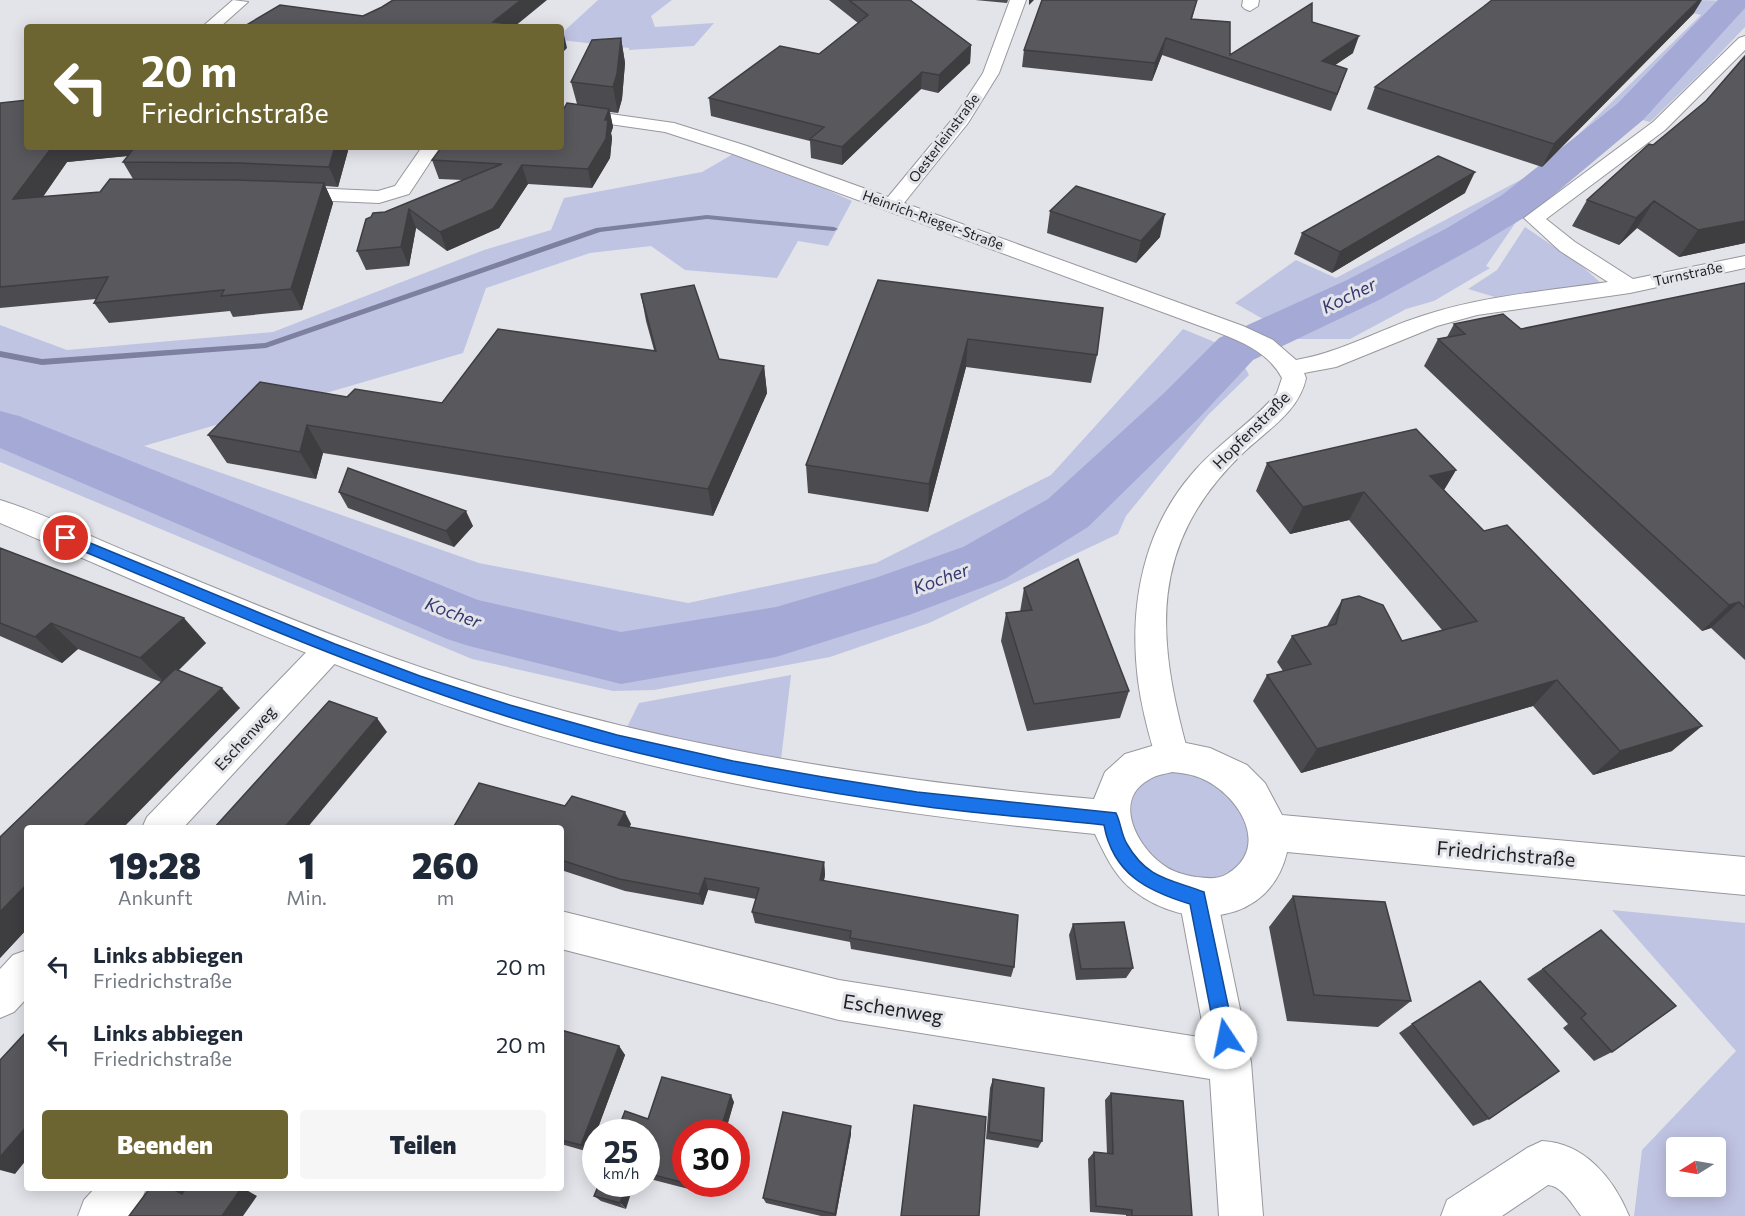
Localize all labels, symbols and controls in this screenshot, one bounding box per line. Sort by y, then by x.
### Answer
text: 20 m [141,44,237,96]
icon: left [42,48,120,126]
street label: Oesterleinstraße [905,90,983,186]
text: Friedrichstraße [141,96,329,129]
street label: Heinrich-Rieger-Straße [860,186,1006,253]
street label: Turnstraße [1652,258,1724,289]
water label: Kocher [1318,272,1380,318]
street label: Hopfenstraße [1208,387,1293,472]
pin [40,512,91,563]
icon: arrive [49,521,82,554]
water label: Kocher [910,558,972,598]
water label: Kocher [422,592,485,633]
street label: Eschenweg [210,701,279,774]
street label: Friedrichstraße [1436,835,1576,871]
text: 19:28 [109,842,201,886]
text: 1 [298,842,315,886]
text: 260 [412,842,479,886]
text: Ankunft [118,885,193,909]
text: Min. [286,885,327,909]
text: m [437,885,454,909]
text: Links abbiegen [93,941,243,968]
icon: left [42,950,75,983]
text: 20 m [496,953,546,980]
text: Friedrichstraße [93,968,232,992]
street label: Eschenweg [841,988,945,1028]
position arrow [1194,1006,1258,1070]
text: Links abbiegen [93,1019,243,1046]
icon: left [42,1028,75,1061]
text: 20 m [496,1031,546,1058]
text: Friedrichstraße [93,1046,232,1070]
button: Beenden [42,1110,288,1179]
button: Teilen [300,1110,546,1179]
speed limit sign: 30 [672,1119,750,1197]
text: 25 [604,1132,638,1169]
north arrow [1666,1137,1726,1197]
map controls [1666,1137,1726,1197]
text: km/h [603,1164,639,1182]

